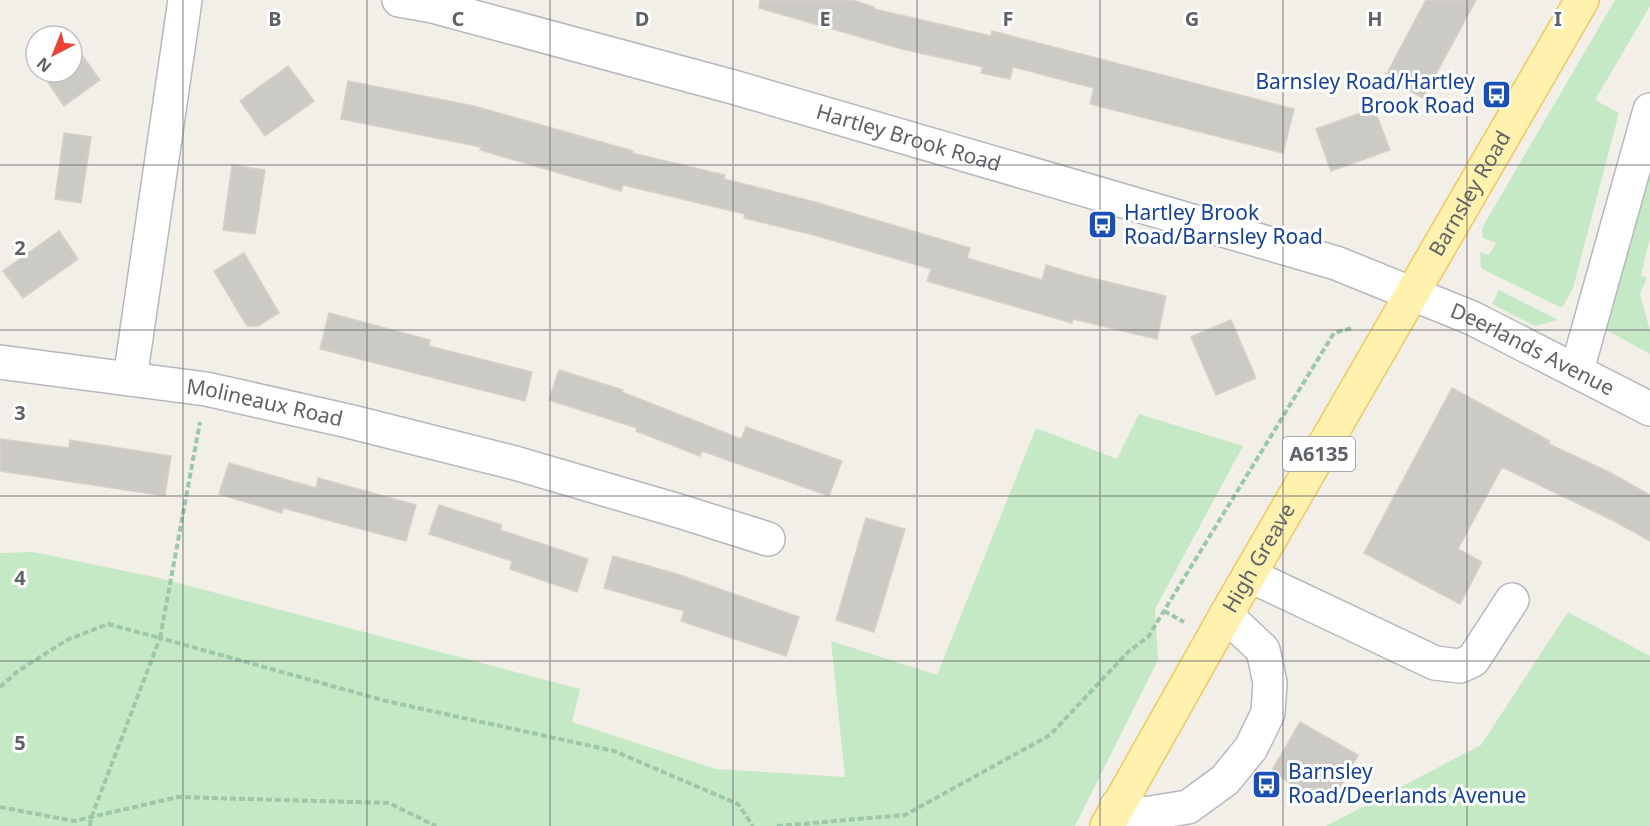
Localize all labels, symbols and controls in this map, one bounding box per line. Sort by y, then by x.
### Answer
text: B [268,5,282,32]
text: C [452,5,465,32]
text: D [635,5,649,32]
text: E [819,5,831,32]
text: F [1003,5,1013,32]
text: G [1185,5,1199,32]
text: H [1367,5,1383,32]
text: I [1554,5,1562,32]
north arrow [24,24,84,84]
text: N [32,53,56,78]
place label: Barnsley Road/Hartley Brook Road [1255,67,1475,119]
bus stop icon: Barnsley Road/Hartley Brook Road [1480,78,1512,110]
street label: Hartley Brook Road [813,97,1004,177]
street label: Barnsley Road [1422,125,1516,261]
place label: Hartley Brook Road/Barnsley Road [1124,198,1323,250]
bus stop icon: Hartley Brook Road/Barnsley Road [1087,209,1119,241]
text: 2 [14,234,26,261]
street label: Deerlands Avenue [1447,296,1619,401]
street label: Molineaux Road [185,372,346,432]
text: 3 [14,399,26,426]
road number: A6135 [1283,437,1355,471]
street label: High Greave [1215,498,1301,617]
text: 4 [14,564,26,591]
text: 5 [14,729,26,756]
place label: Barnsley Road/Deerlands Avenue [1288,757,1526,809]
bus stop icon: Barnsley Road/Deerlands Avenue [1251,768,1283,800]

